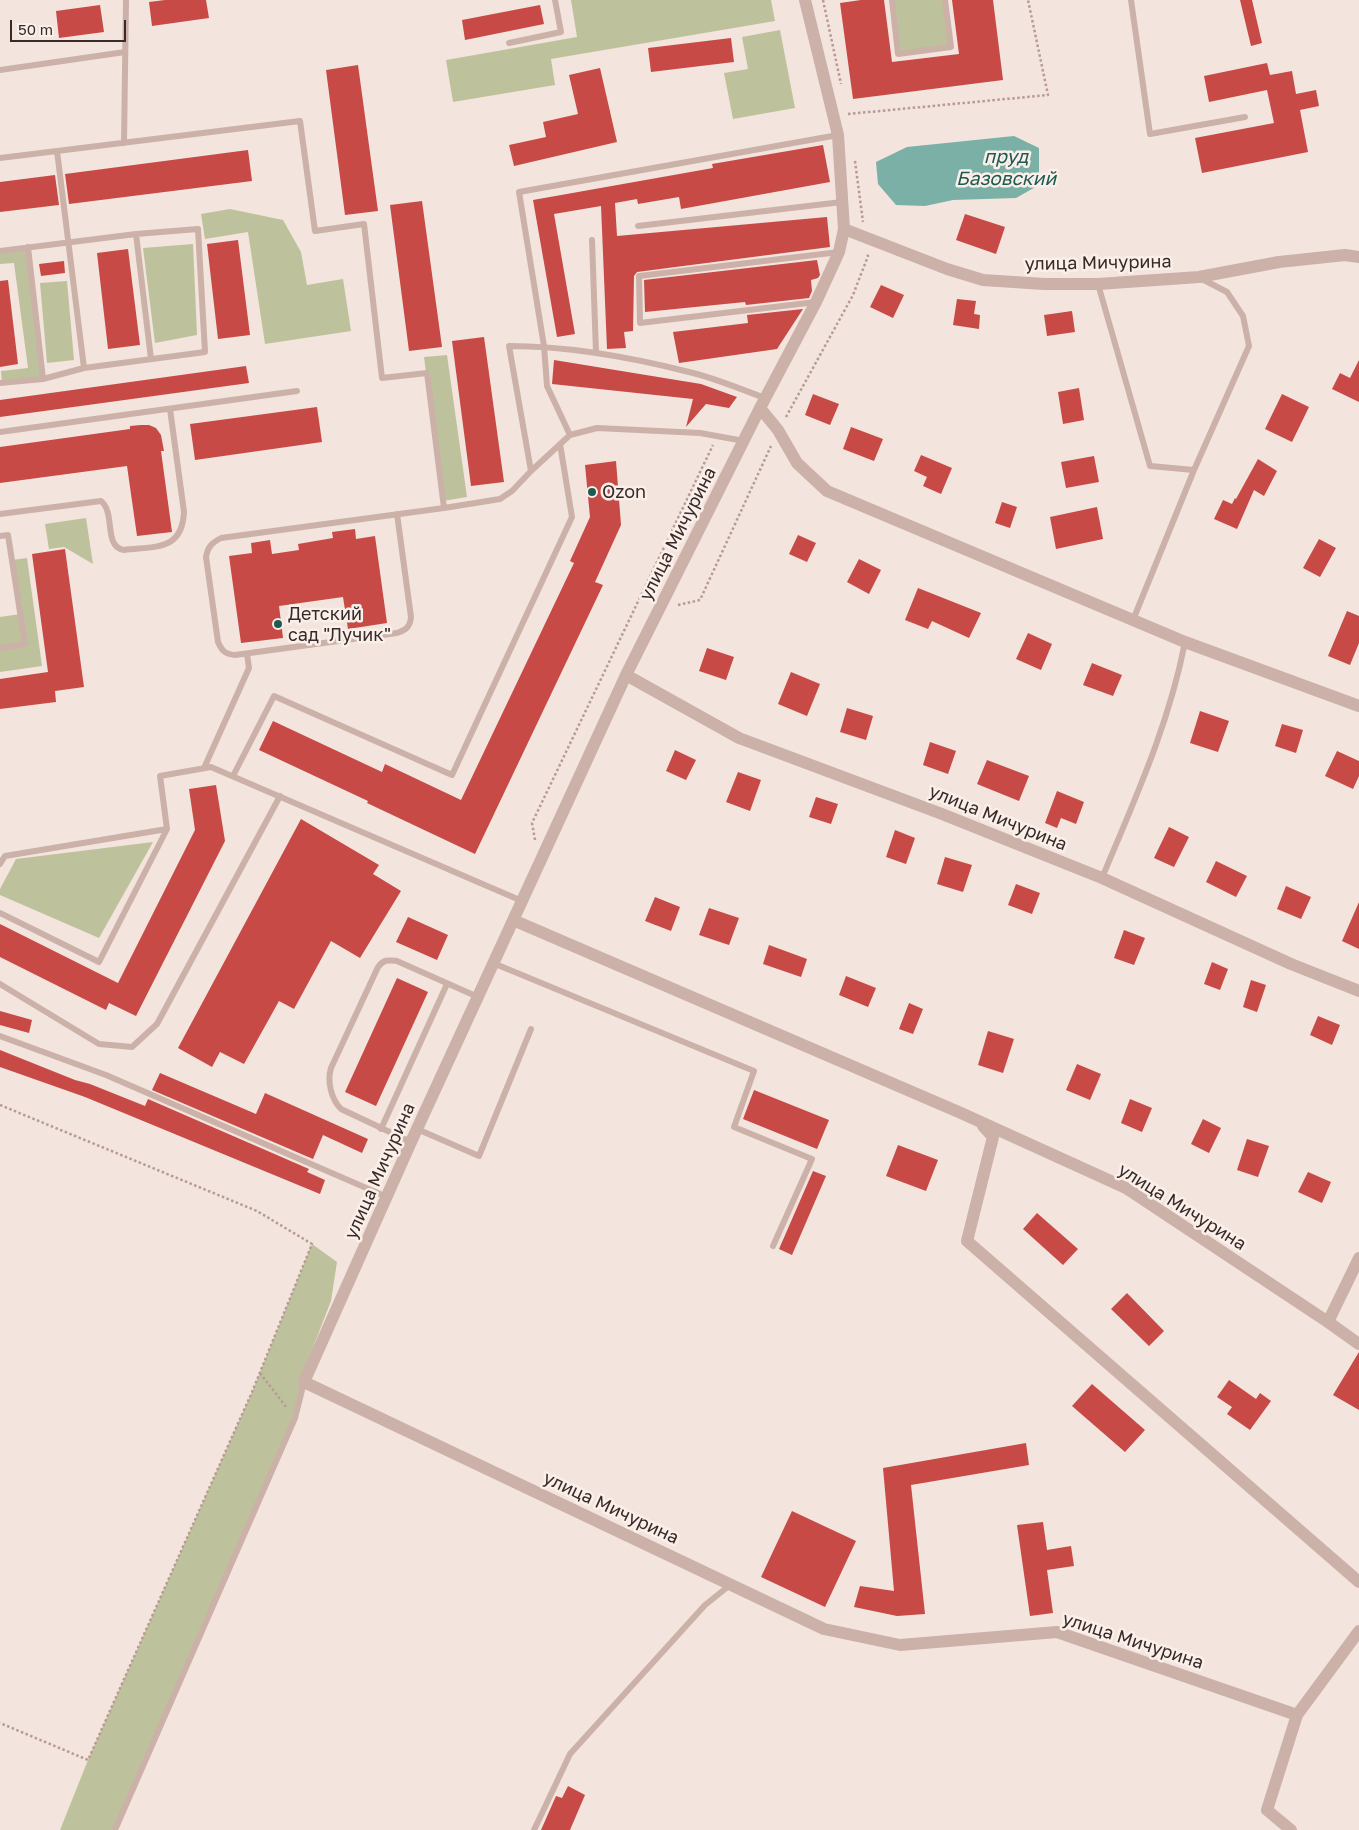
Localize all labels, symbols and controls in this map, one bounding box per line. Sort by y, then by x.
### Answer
scale bar [12,10,129,42]
text: 50 m [18,20,53,38]
water label: пруд Базовский [956,146,1056,190]
street label: улица Мичурина [1024,251,1172,275]
street label: улица Мичурина [635,464,721,604]
place label: Ozon [602,481,646,503]
marker: Ozon [586,486,598,498]
place label: Детский сад "Лучик" [288,603,391,646]
marker: Детский сад "Лучик" [272,618,284,630]
street label: улица Мичурина [926,780,1070,856]
street label: улица Мичурина [340,1099,420,1243]
street label: улица Мичурина [1114,1159,1250,1255]
street label: улица Мичурина [540,1467,682,1549]
street label: улица Мичурина [1060,1608,1206,1674]

